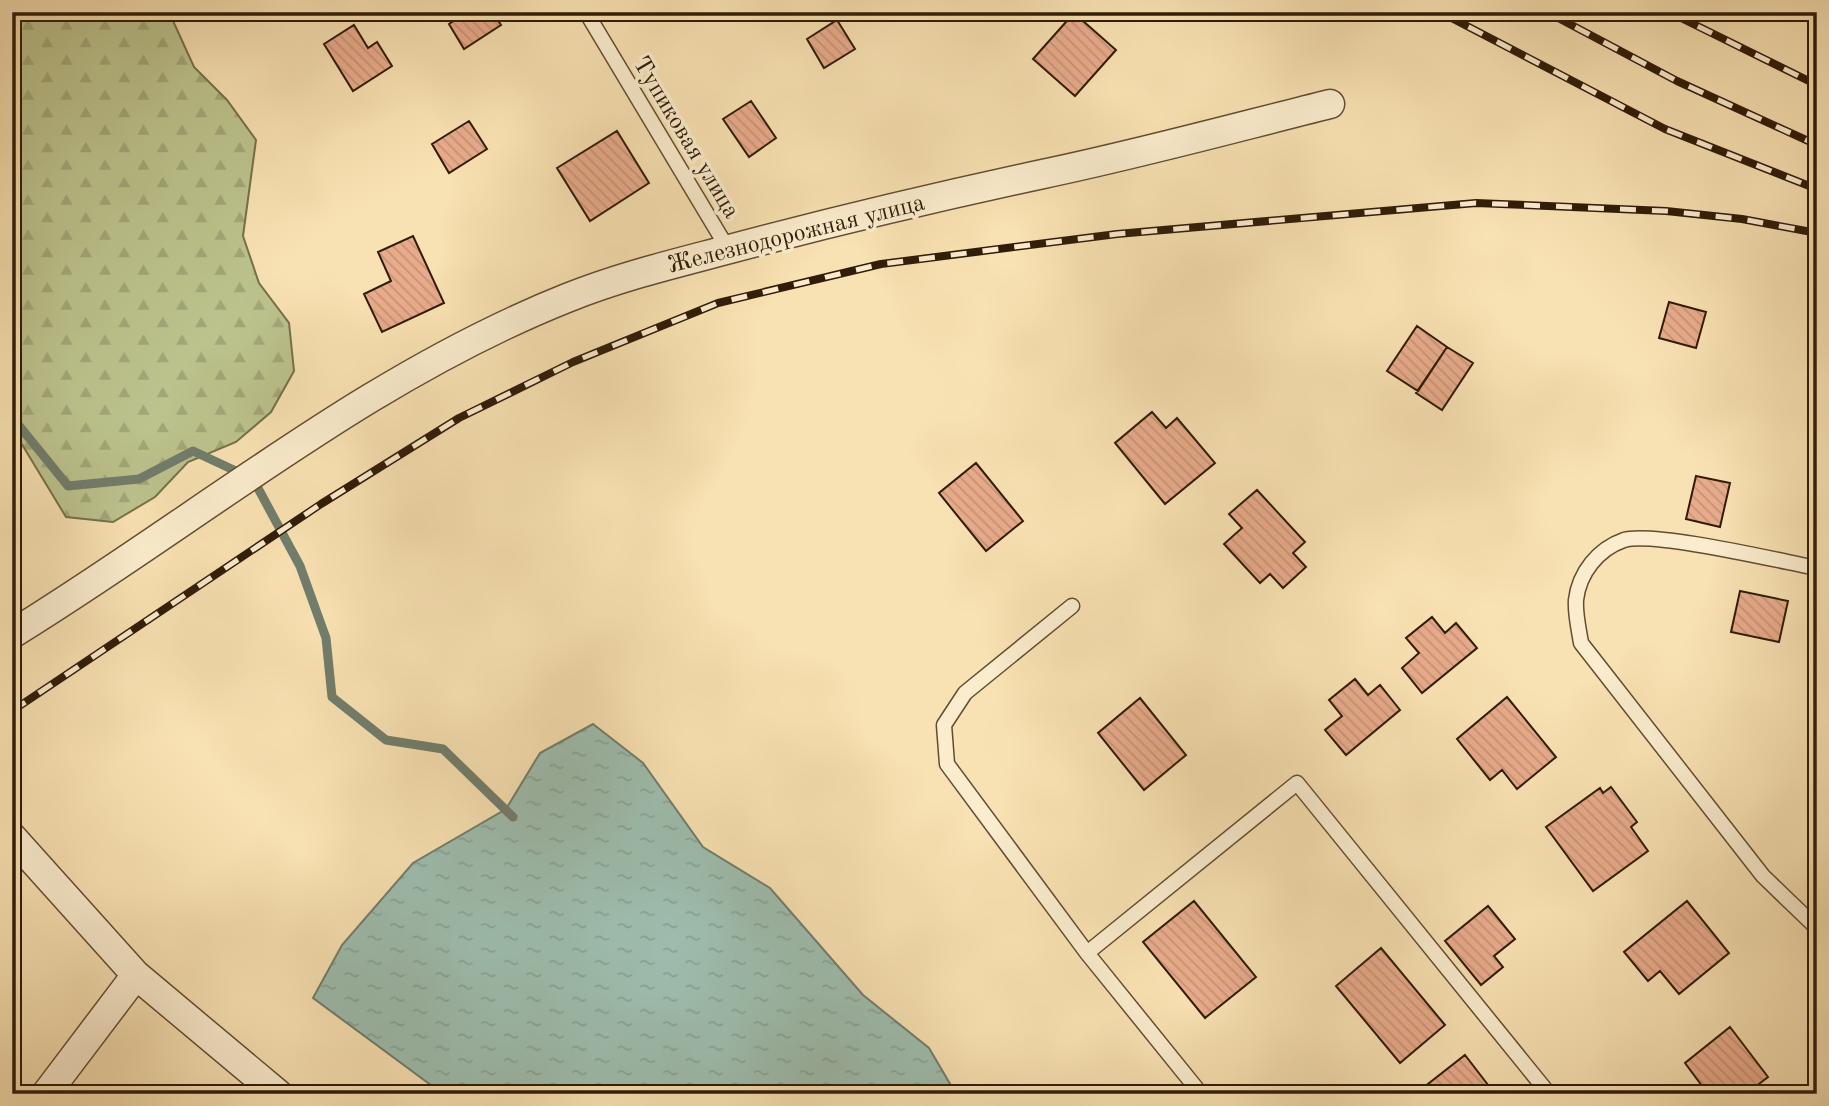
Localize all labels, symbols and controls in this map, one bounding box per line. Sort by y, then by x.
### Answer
street label: Тупиковая улица [628,53,743,223]
street label: Железнодорожная улица [666,191,928,279]

